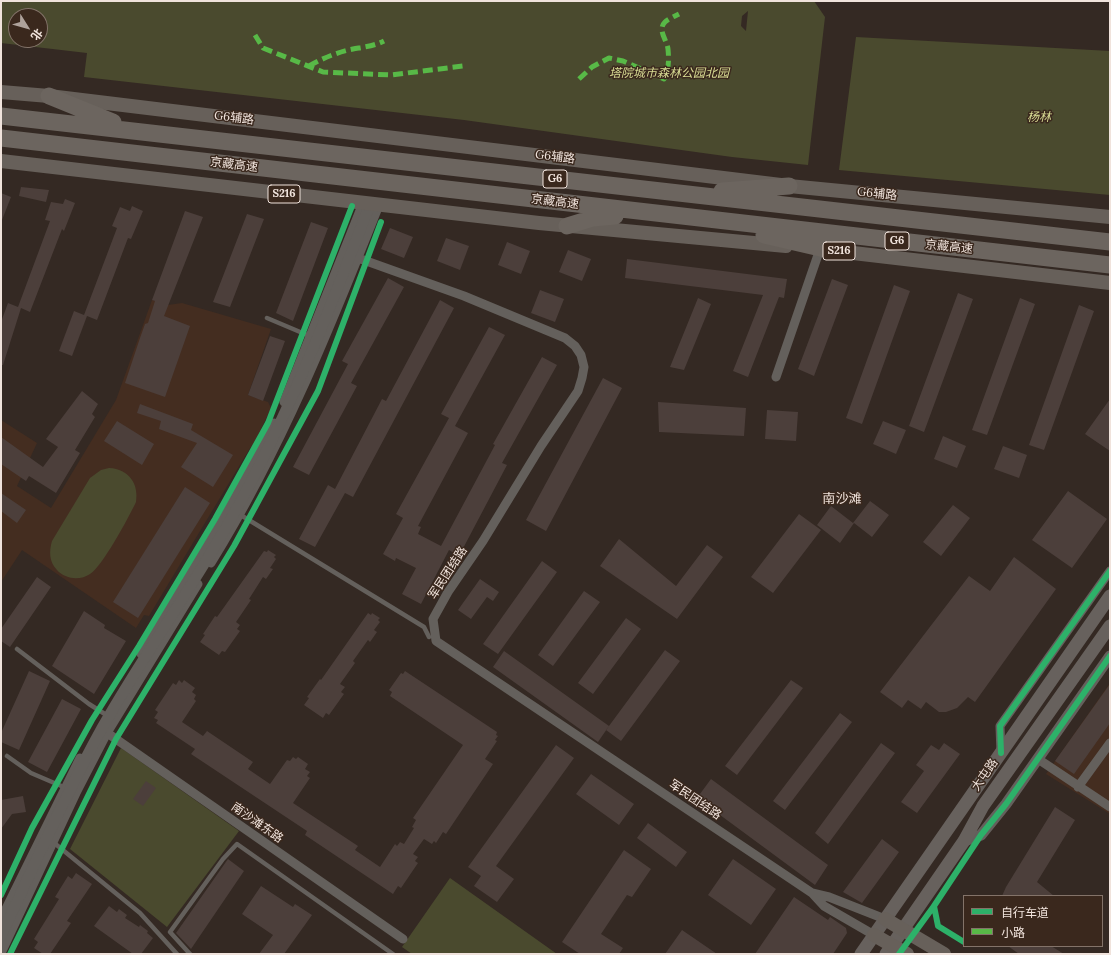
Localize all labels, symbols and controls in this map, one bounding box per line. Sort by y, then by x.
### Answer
north arrow [8,8,48,48]
text: 北 [28,26,46,43]
park label: 塔院城市森林公园北园 [609,67,729,81]
street label: G6辅路 [213,108,255,128]
park label: 杨林 [1027,111,1051,125]
street label: G6辅路 [534,147,576,167]
street label: 京藏高速 [209,155,259,175]
road number: G6 [543,170,567,188]
road number: S216 [268,185,300,203]
street label: G6辅路 [856,185,898,203]
street label: 京藏高速 [530,192,580,212]
road number: G6 [885,232,909,250]
street label: 京藏高速 [924,237,974,257]
road number: S216 [823,242,855,260]
district label: 南沙滩 [823,491,861,507]
street label: 军民团结路 [426,544,470,602]
street label: 大屯路 [969,756,1001,794]
street label: 军民团结路 [666,777,724,823]
street label: 南沙滩东路 [228,800,286,846]
legend [963,895,1103,947]
text: 自行车道 [1001,905,1049,920]
text: 小路 [1001,925,1025,940]

